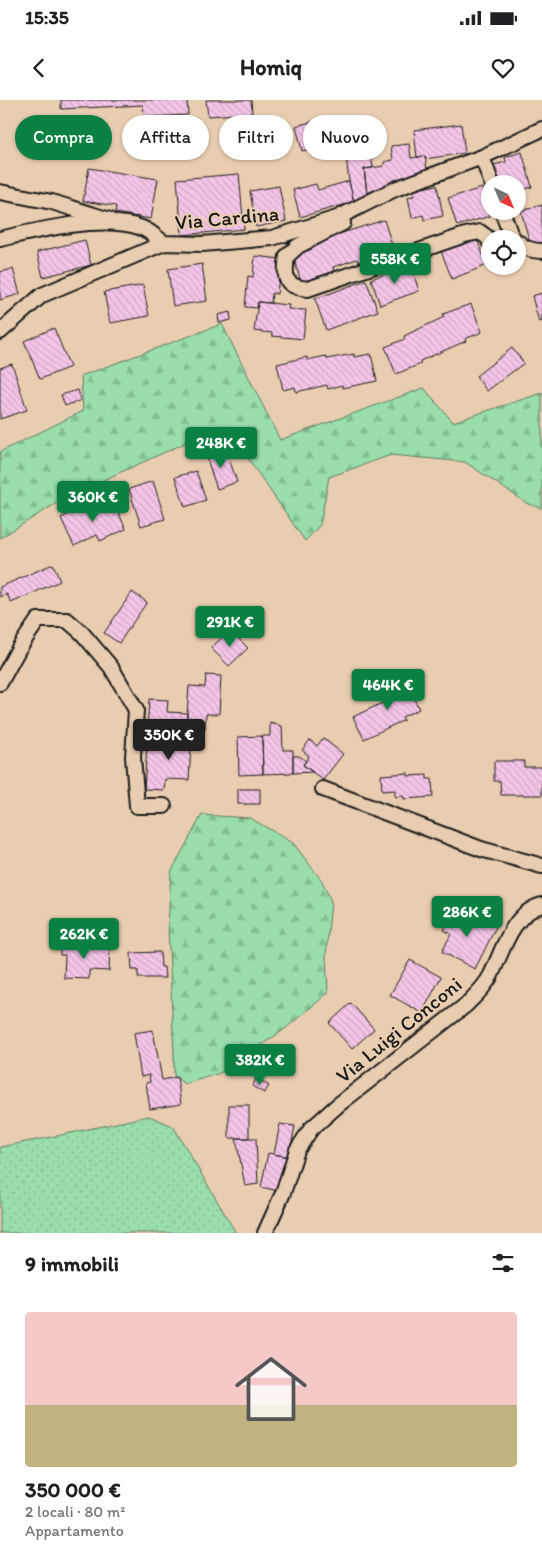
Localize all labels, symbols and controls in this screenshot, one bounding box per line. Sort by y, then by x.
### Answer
text: 15:35 [25,6,69,29]
icon: back [25,54,53,82]
text: Homiq [240,54,302,81]
icon: heart [489,54,517,82]
chip: Compra [15,115,112,160]
chip: Affitta [122,115,209,160]
chip: Filtri [219,115,293,160]
chip: Nuovo [303,115,387,160]
north arrow [481,175,526,220]
map controls [481,175,526,275]
street label: Via Cardina [174,201,280,235]
button: locate [481,230,526,275]
pin: 558K € [354,242,436,285]
text: 558K € [371,249,419,268]
pin: 248K € [180,426,262,469]
text: 248K € [196,433,246,452]
pin: 360K € [52,480,134,523]
text: 360K € [68,487,118,506]
pin: 291K € [189,606,271,648]
text: 291K € [206,612,254,631]
pin: 464K € [347,668,429,711]
text: 464K € [363,675,413,694]
pin: 350K € [128,718,210,761]
text: 350K € [144,725,194,744]
pin: 286K € [426,896,508,938]
text: 286K € [443,902,491,921]
pin: 262K € [43,918,125,960]
text: 262K € [60,924,108,943]
street label: Via Luigi Conconi [331,971,467,1088]
pin: 382K € [219,1044,301,1086]
text: 382K € [236,1050,284,1069]
icon: filters [489,1249,517,1277]
text: 9 immobili [25,1251,119,1276]
icon: home [226,1344,316,1434]
text: 350 000 € [25,1477,121,1502]
text: 2 locali · 80 m² [25,1502,125,1521]
text: Appartamento [25,1521,124,1540]

